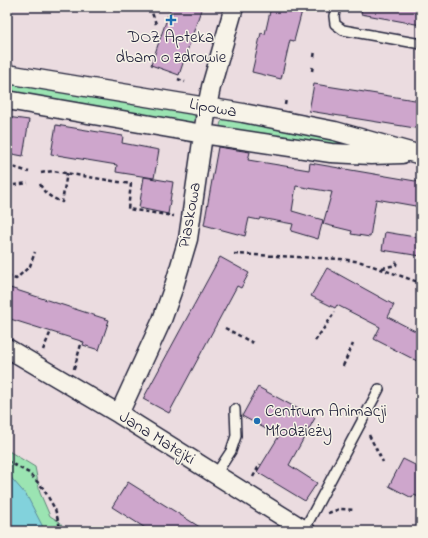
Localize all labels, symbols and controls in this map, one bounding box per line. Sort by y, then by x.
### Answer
marker: DOZ Apteka dbam o zdrowie [166,15,176,25]
place label: DOZ Apteka dbam o zdrowie [116,25,227,70]
street label: Lipowa [187,92,239,124]
street label: Piaskowa [172,180,208,250]
place label: Centrum Animacji Młodzieży [265,399,387,445]
street label: Jana Matejki [114,405,200,471]
marker: Centrum Animacji Młodzieży [252,416,262,426]

